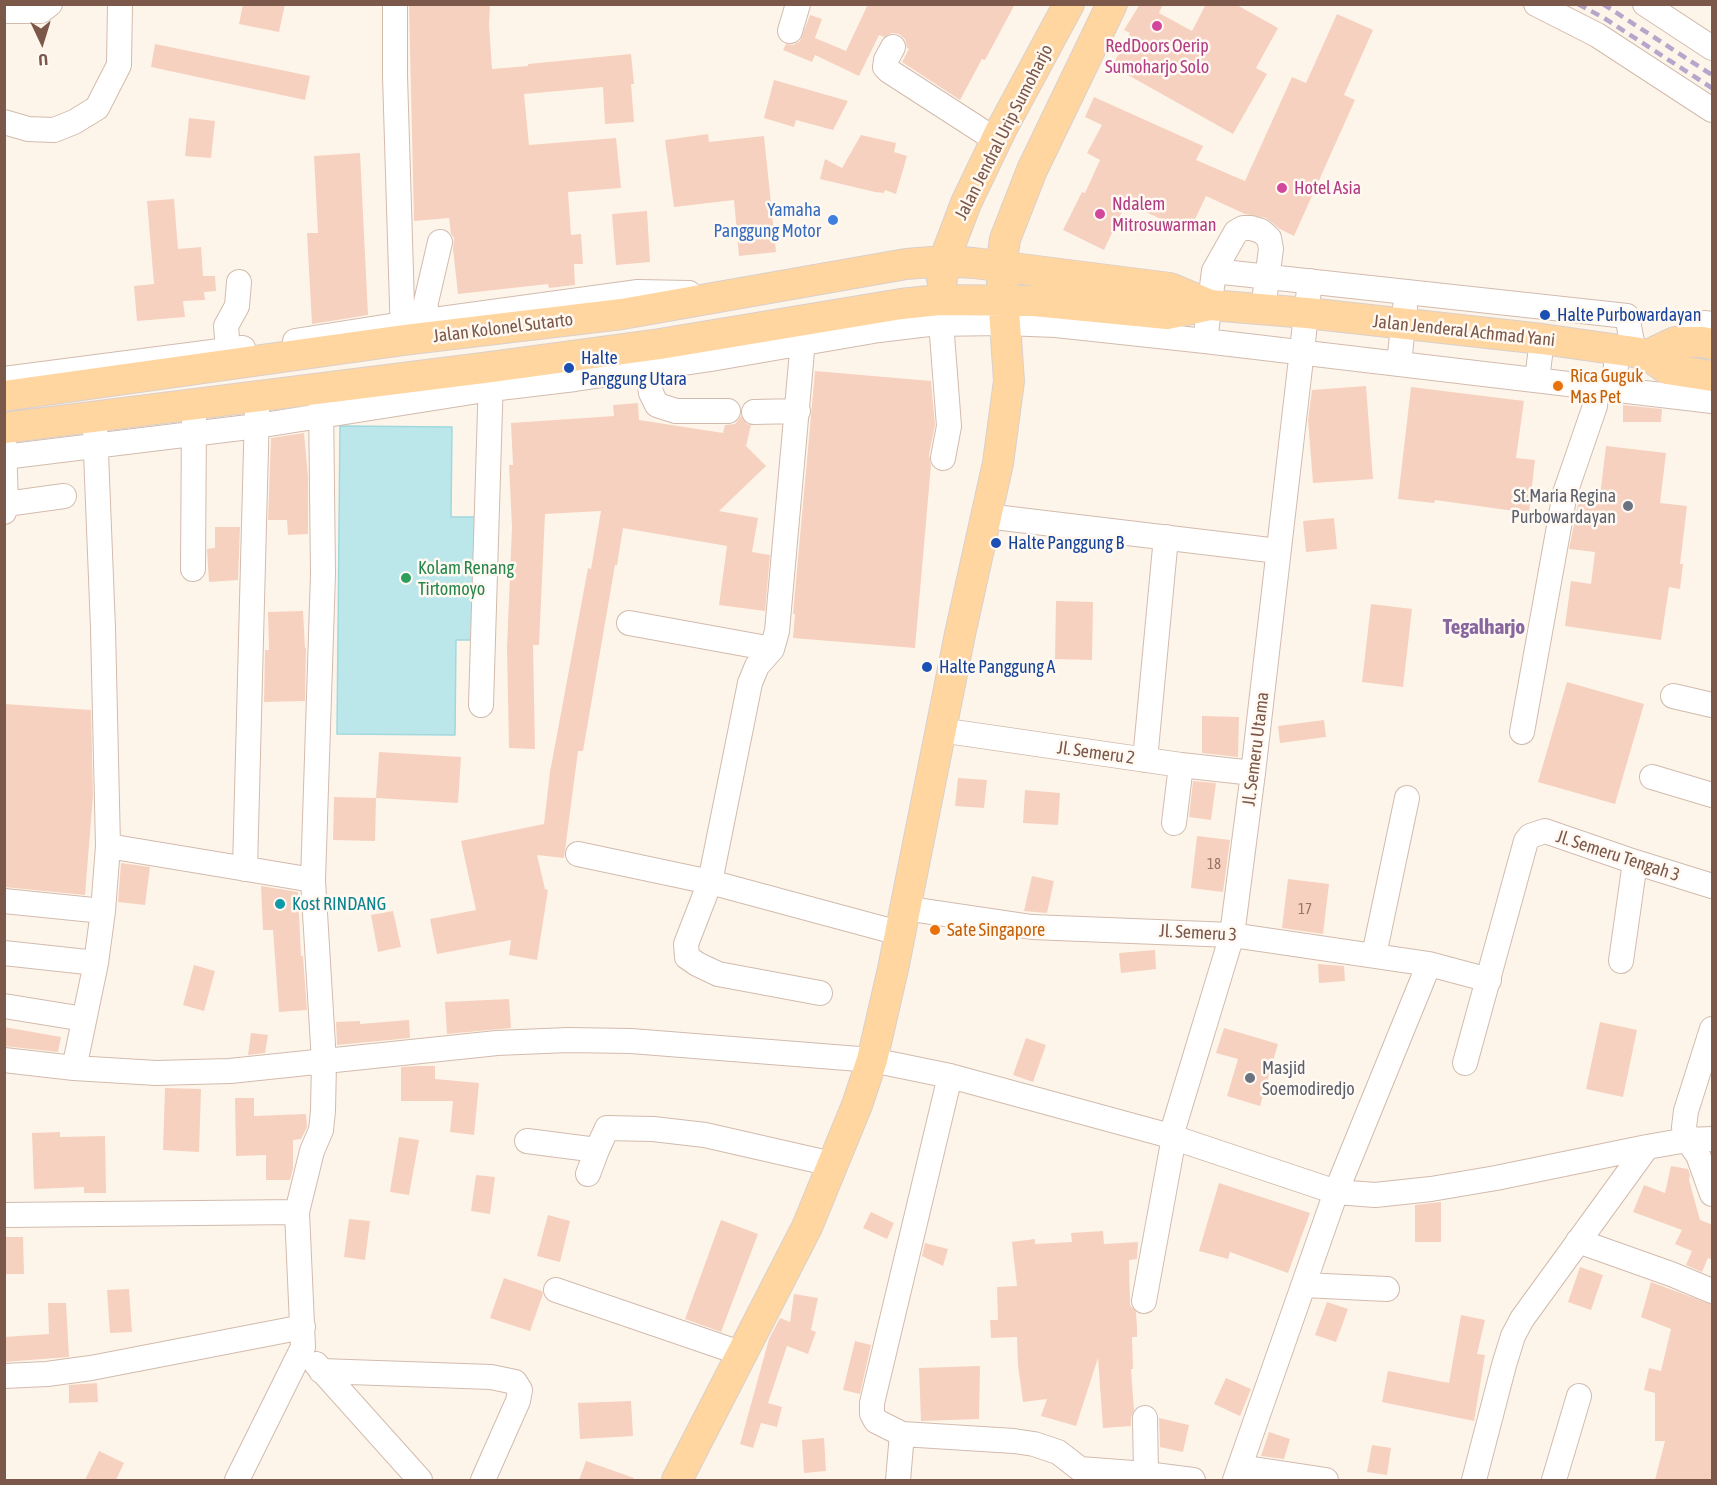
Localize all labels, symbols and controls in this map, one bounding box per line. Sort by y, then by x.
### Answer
north arrow [12,12,72,72]
marker: RedDoors Oerip Sumoharjo Solo [1150,19,1164,33]
place label: RedDoors Oerip Sumoharjo Solo [1105,35,1209,78]
street label: Jalan Jendral Urip Sumoharjo [950,41,1058,223]
text: U [38,51,49,69]
place label: Hotel Asia [1294,177,1361,199]
marker: Hotel Asia [1275,181,1289,195]
place label: Ndalem Mitrosuwarman [1112,193,1217,236]
place label: Yamaha Panggung Motor [713,199,821,242]
marker: Ndalem Mitrosuwarman [1093,207,1107,221]
marker: Yamaha Panggung Motor [826,213,840,227]
place label: Halte Purbowardayan [1557,304,1701,326]
marker: Halte Purbowardayan [1538,308,1552,322]
street label: Jalan Kolonel Sutarto [432,309,574,347]
street label: Jalan Jenderal Achmad Yani [1372,311,1556,351]
place label: Halte Panggung Utara [581,347,687,389]
marker: Halte Panggung Utara [562,361,576,375]
place label: Rica Guguk Mas Pet [1570,365,1643,407]
marker: Rica Guguk Mas Pet [1551,379,1565,393]
place label: St.Maria Regina Purbowardayan [1511,485,1616,528]
marker: St.Maria Regina Purbowardayan [1621,499,1635,513]
place label: Halte Panggung B [1008,532,1124,554]
marker: Halte Panggung B [989,536,1003,550]
place label: Kolam Renang Tirtomoyo [418,557,514,600]
marker: Kolam Renang Tirtomoyo [399,571,413,585]
district label: Tegalharjo [1443,614,1525,640]
place label: Halte Panggung A [939,656,1055,678]
marker: Halte Panggung A [920,660,934,674]
street label: Jl. Semeru Utama [1238,691,1274,807]
street label: Jl. Semeru 2 [1056,737,1136,769]
street label: Jl. Semeru Tengah 3 [1553,826,1683,886]
house number: 18 [1207,855,1221,873]
place label: Kost RINDANG [292,893,386,915]
marker: Kost RINDANG [273,897,287,911]
house number: 17 [1298,900,1312,918]
place label: Sate Singapore [947,919,1045,941]
street label: Jl. Semeru 3 [1158,920,1238,946]
marker: Sate Singapore [928,923,942,937]
place label: Masjid Soemodiredjo [1262,1057,1355,1100]
marker: Masjid Soemodiredjo [1243,1071,1257,1085]

